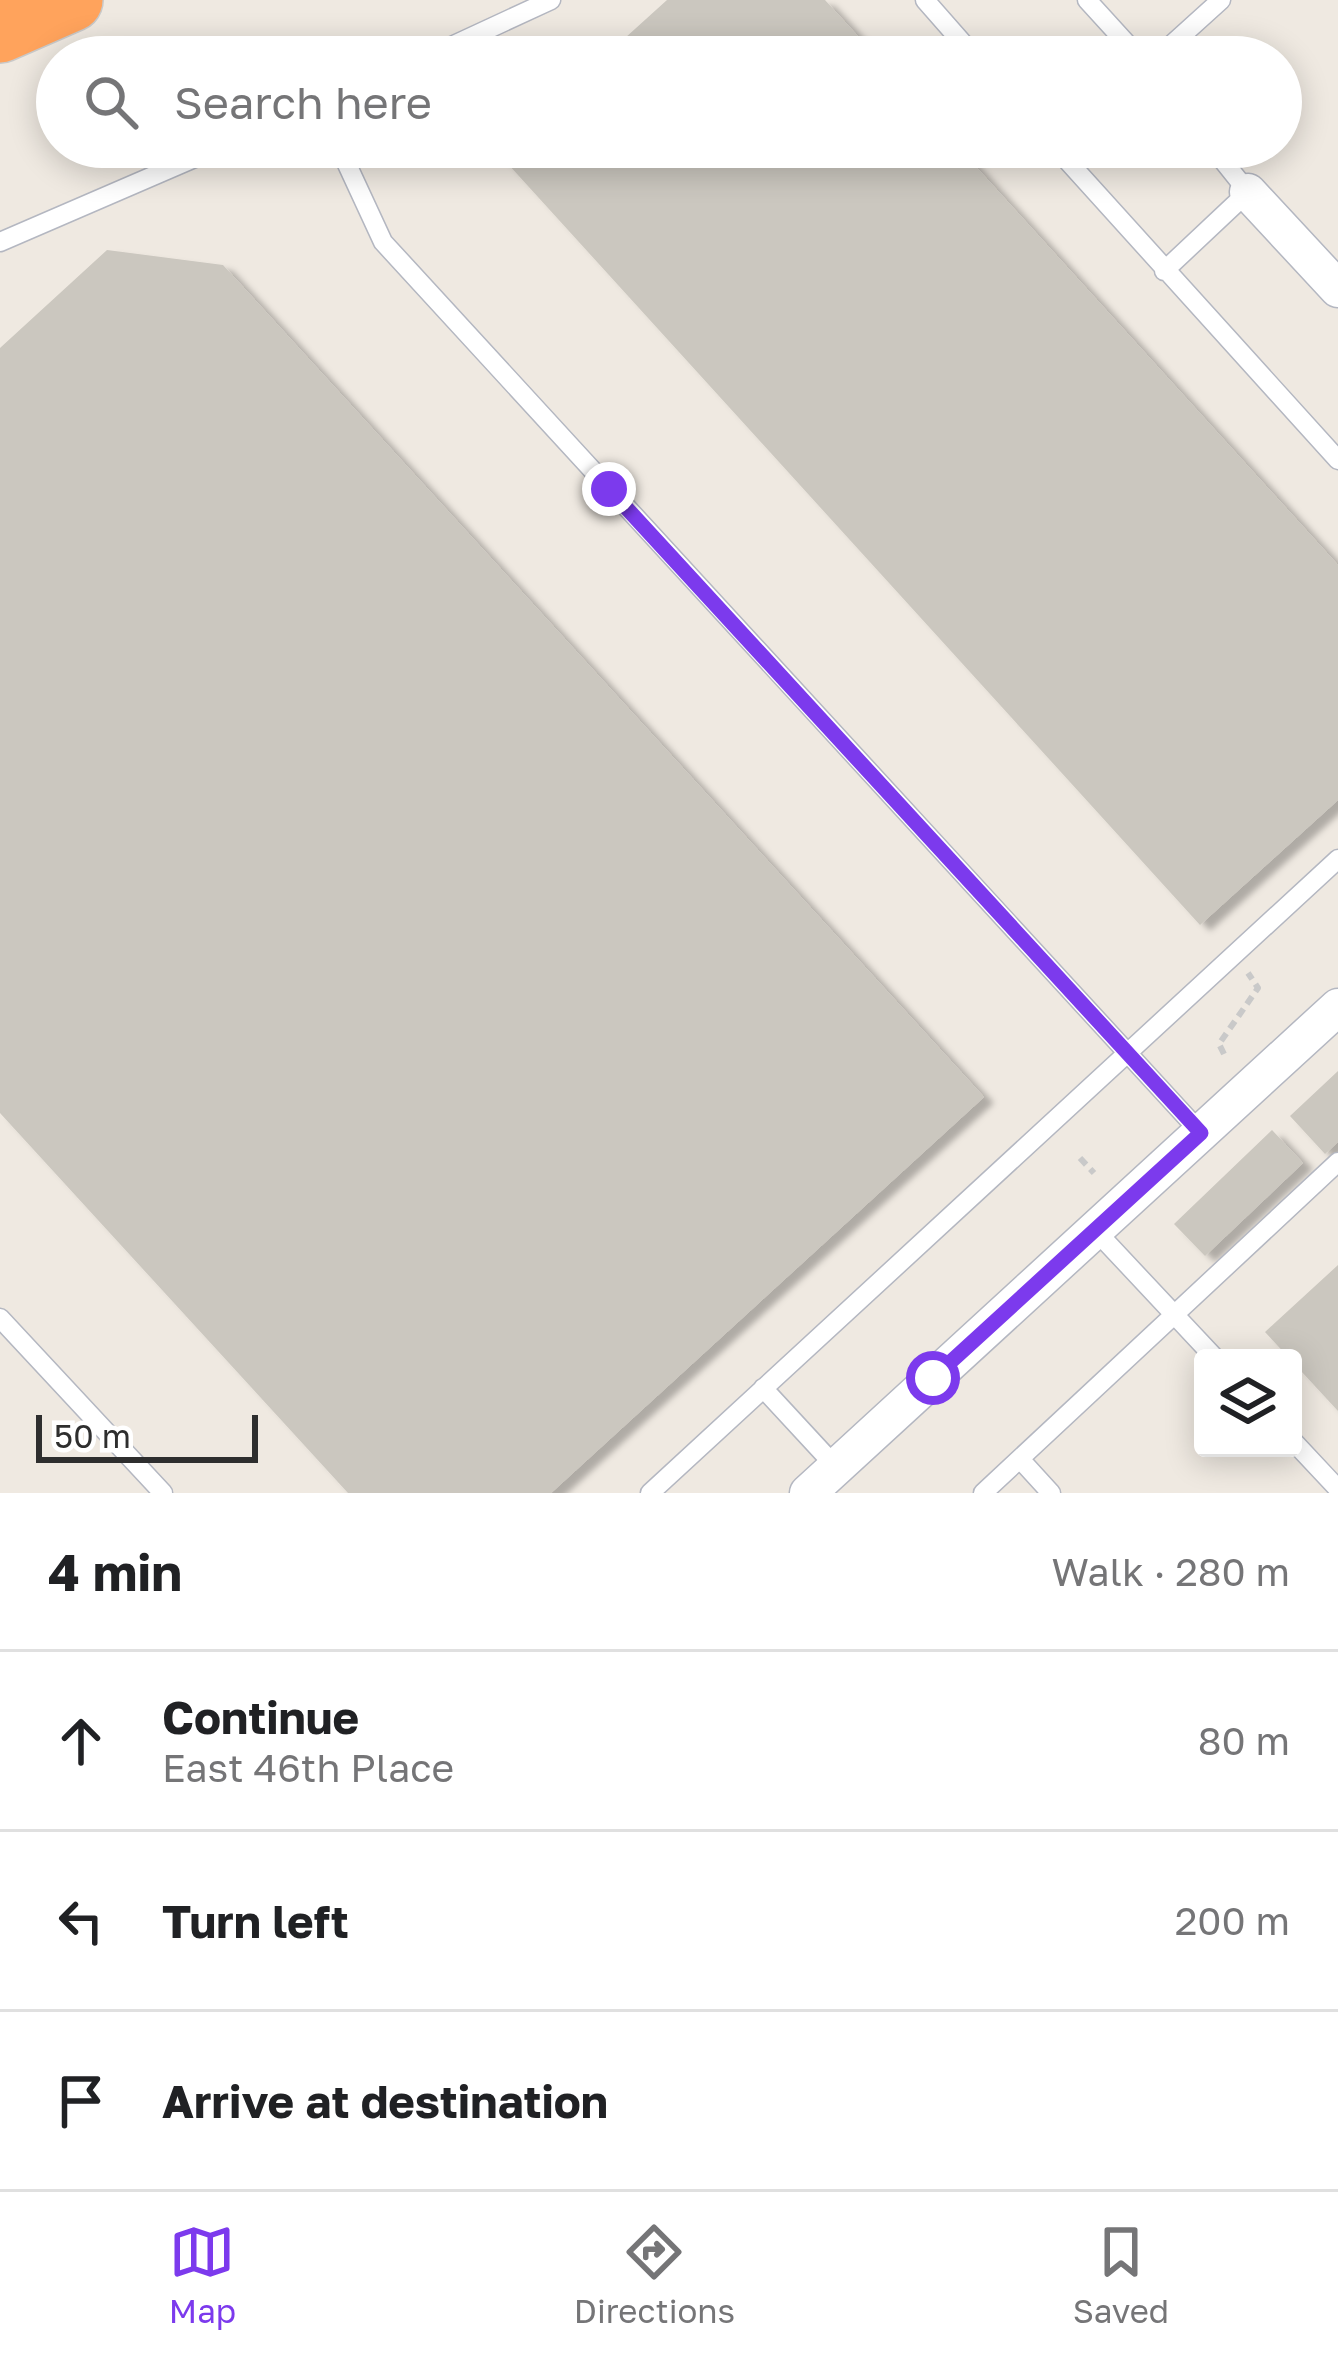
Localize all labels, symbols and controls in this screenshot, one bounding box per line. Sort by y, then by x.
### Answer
search box [36,36,1302,168]
icon: search [78,69,144,135]
text: Search here [174,75,432,129]
route end [582,462,636,516]
map controls [1194,1349,1302,1457]
button: layers [1194,1349,1302,1457]
route start [906,1351,960,1405]
scale bar [36,1409,258,1462]
text: 50 m [54,1416,131,1455]
text: 4 min [48,1541,182,1602]
text: Walk · 280 m [1052,1548,1290,1595]
text: Continue [162,1690,359,1744]
icon: ahead [48,1708,114,1774]
text: 80 m [1198,1717,1290,1764]
text: East 46th Place [162,1744,454,1791]
icon: left [48,1888,114,1954]
text: Turn left [162,1894,349,1948]
text: 200 m [1175,1897,1290,1944]
icon: arrive [48,2068,114,2134]
text: Arrive at destination [162,2074,608,2128]
tab: Map [169,2219,236,2330]
tab: Directions [574,2219,735,2330]
tab: Saved [1073,2219,1169,2330]

